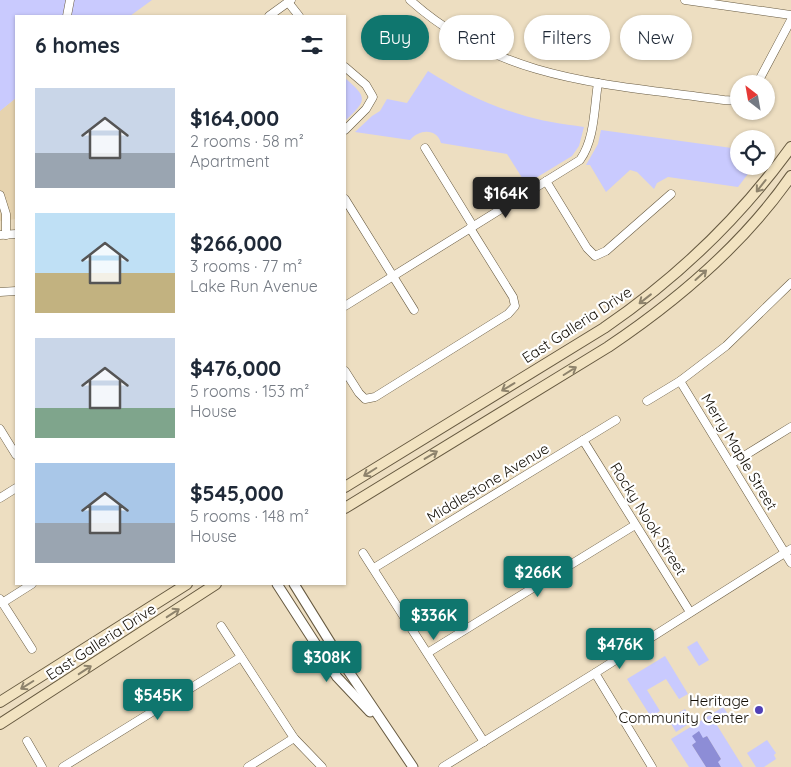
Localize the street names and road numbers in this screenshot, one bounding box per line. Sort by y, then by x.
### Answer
street label: East Galleria Drive [518,282,635,367]
street label: Merry Maple Street [697,390,782,513]
street label: Middlestone Avenue [423,439,552,527]
street label: Rocky Nook Street [606,459,691,579]
street label: East Galleria Drive [42,599,159,684]

